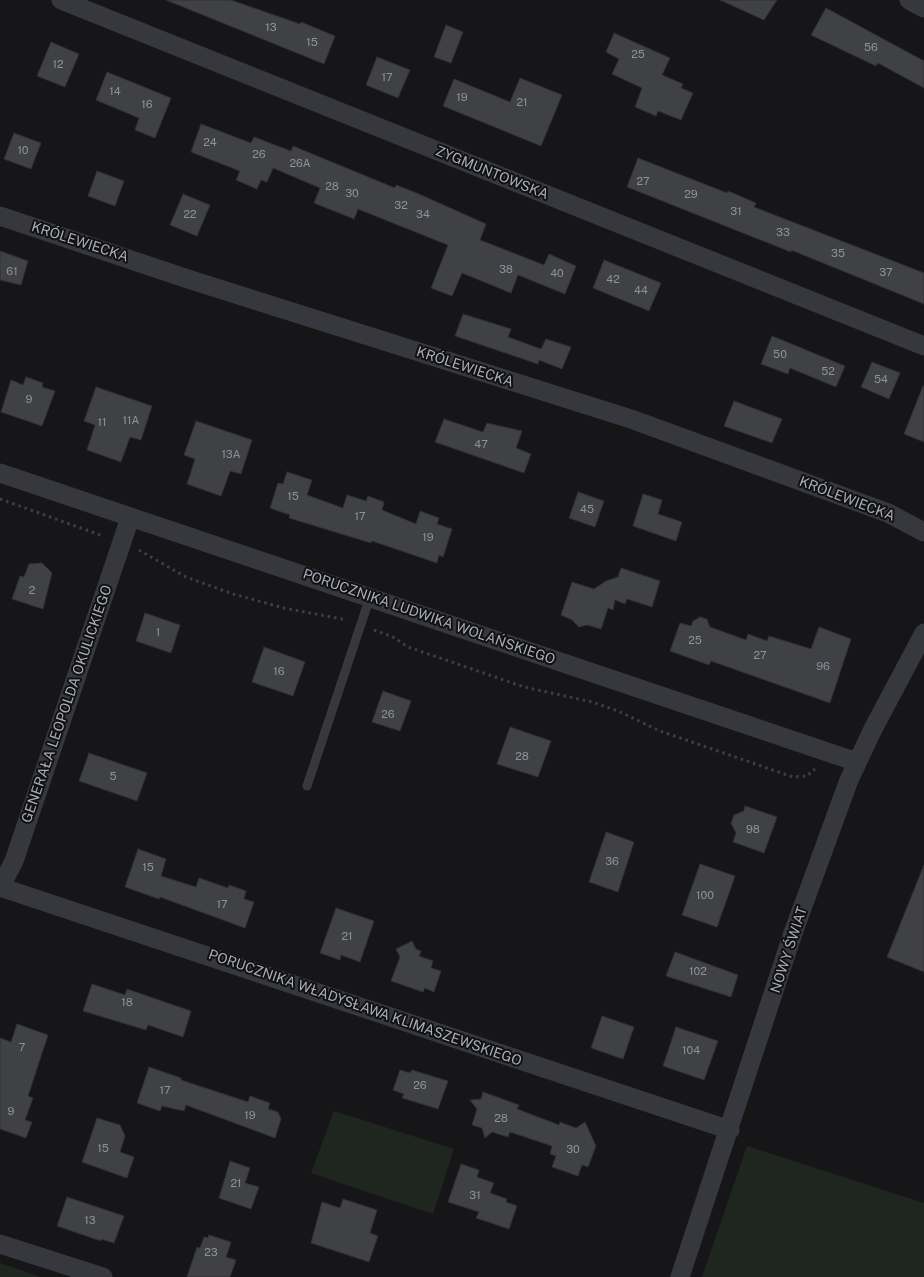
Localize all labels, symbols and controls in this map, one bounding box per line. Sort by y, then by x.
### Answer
house number: 13 [265,21,277,35]
house number: 15 [306,36,318,50]
house number: 56 [864,41,878,55]
house number: 25 [631,48,645,62]
house number: 12 [52,58,64,72]
house number: 17 [381,71,393,85]
house number: 14 [109,85,121,99]
house number: 19 [456,91,468,105]
house number: 21 [516,96,528,110]
house number: 16 [141,98,153,112]
house number: 24 [203,136,217,150]
street label: ZYGMUNTOWSKA [433,143,551,203]
house number: 10 [17,144,29,158]
house number: 26 [252,148,266,162]
house number: 26A [289,157,311,171]
house number: 27 [636,175,650,189]
house number: 28 [325,180,339,194]
house number: 30 [345,187,359,201]
house number: 29 [684,188,698,202]
house number: 32 [394,199,408,213]
house number: 31 [730,205,742,219]
house number: 22 [183,208,197,222]
house number: 34 [416,208,430,222]
street label: KRÓLEWIECKA [29,218,131,266]
house number: 33 [776,226,790,240]
house number: 35 [831,247,845,261]
house number: 38 [499,263,513,277]
house number: 61 [6,265,18,279]
house number: 37 [879,266,893,280]
house number: 40 [550,267,564,281]
house number: 42 [606,273,620,287]
house number: 44 [634,284,648,298]
street label: KRÓLEWIECKA [414,343,516,391]
house number: 50 [773,348,787,362]
house number: 52 [821,365,835,379]
house number: 54 [874,373,888,387]
house number: 9 [26,393,32,407]
house number: 11A [123,414,139,428]
house number: 11 [98,416,106,430]
house number: 47 [474,438,488,452]
house number: 13A [221,448,241,462]
street label: KRÓLEWIECKA [797,473,897,525]
house number: 15 [287,490,299,504]
house number: 45 [580,503,594,517]
house number: 17 [354,510,366,524]
house number: 19 [422,531,434,545]
street label: PORUCZNIKA LUDWIKA WOLAŃSKIEGO [301,566,557,668]
street label: GENERAŁA LEOPOLDA OKULICKIEGO [18,583,116,825]
house number: 2 [29,584,35,598]
house number: 1 [156,626,160,640]
house number: 25 [688,634,702,648]
house number: 27 [753,649,767,663]
house number: 96 [816,660,830,674]
house number: 16 [273,665,285,679]
house number: 26 [381,708,395,722]
house number: 28 [515,750,529,764]
house number: 5 [109,770,117,784]
house number: 98 [746,823,760,837]
house number: 36 [605,855,619,869]
house number: 15 [142,861,154,875]
house number: 100 [696,889,714,903]
house number: 17 [216,898,228,912]
street label: NOWY ŚWIAT [767,905,811,995]
house number: 21 [341,930,353,944]
street label: PORUCZNIKA WŁADYSŁAWA KLIMASZEWSKIEGO [206,946,524,1070]
house number: 102 [689,965,707,979]
house number: 18 [121,996,133,1010]
house number: 7 [19,1041,25,1055]
house number: 104 [682,1044,700,1058]
house number: 26 [413,1079,427,1093]
house number: 17 [159,1084,171,1098]
house number: 9 [8,1105,14,1119]
house number: 19 [244,1109,256,1123]
house number: 28 [494,1112,508,1126]
house number: 15 [97,1142,109,1156]
house number: 30 [566,1143,580,1157]
house number: 21 [230,1177,242,1191]
house number: 31 [469,1189,481,1203]
house number: 13 [84,1214,96,1228]
house number: 23 [204,1246,218,1260]

